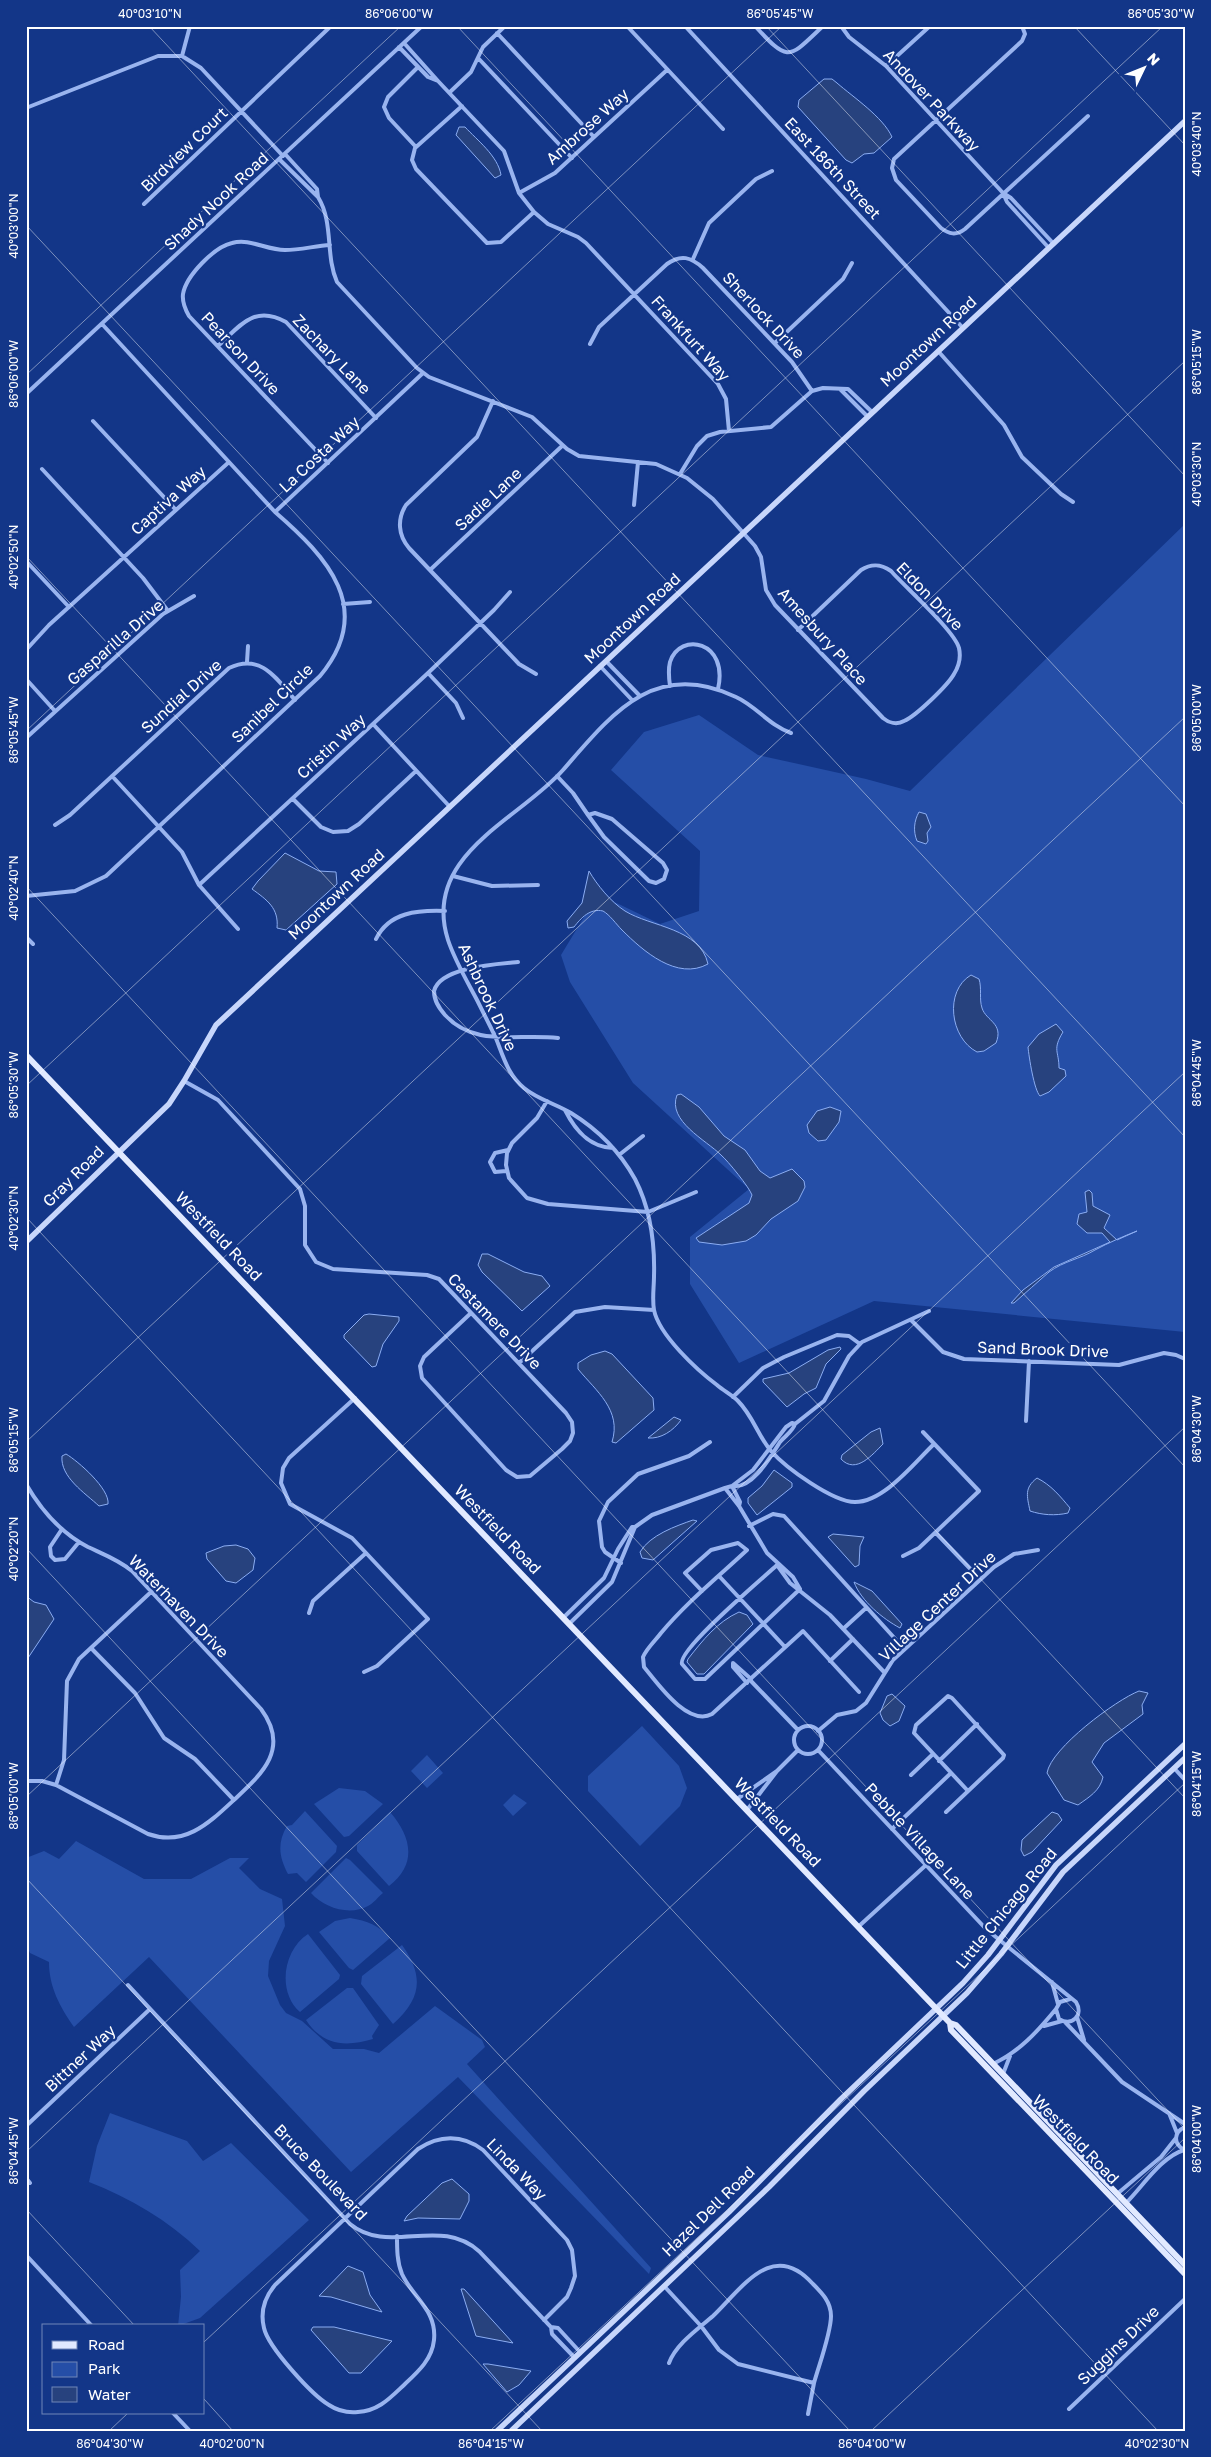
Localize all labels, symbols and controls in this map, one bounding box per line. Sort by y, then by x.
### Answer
text: 40°03'10"N [118,6,182,21]
text: 86°06'00"W [365,6,433,21]
text: 86°05'45"W [746,6,814,21]
text: 86°05'30"W [1127,6,1195,21]
north arrow [1118,42,1168,92]
street label: Andover Parkway [879,45,985,155]
text: N [1144,49,1164,68]
street label: Ambrose Way [541,84,633,168]
street label: Birdview Court [136,102,232,196]
text: 40°03'40"N [1189,111,1204,177]
street label: East 186th Street [781,113,885,223]
street label: Shady Nook Road [160,147,272,255]
text: 40°03'00"N [6,193,21,259]
street label: Sherlock Drive [719,267,809,363]
street label: Frankfurt Way [647,291,735,385]
street label: Moontown Road [876,291,980,391]
street label: Pearson Drive [197,307,285,399]
street label: Zachary Lane [289,310,375,398]
text: 86°05'15"W [1189,329,1204,395]
text: 86°06'00"W [6,340,21,408]
street label: La Costa Way [274,411,364,496]
text: 40°03'30"N [1189,442,1204,506]
street label: Captiva Way [126,461,210,539]
street label: Sadie Lane [450,463,526,535]
text: 40°02'50"N [6,525,21,589]
street label: Eldon Drive [892,558,968,634]
street label: Moontown Road [580,568,684,668]
street label: Amesbury Place [774,583,872,689]
street label: Gasparilla Drive [63,595,167,689]
street label: Sundial Drive [137,655,225,737]
street label: Sanibel Circle [227,659,317,747]
text: 86°05'00"W [1189,684,1204,752]
text: 86°05'45"W [6,696,21,764]
street label: Cristin Way [292,709,370,783]
street label: Moontown Road [284,844,388,944]
text: 40°02'40"N [6,855,21,921]
street label: Ashbrook Drive [454,940,522,1054]
text: 86°04'45"W [1189,1039,1204,1107]
text: 86°05'30"W [6,1051,21,1119]
street label: Gray Road [38,1141,108,1211]
text: 40°02'30"N [6,1186,21,1250]
street label: Westfield Road [171,1187,267,1285]
street label: Castamere Drive [444,1269,546,1373]
street label: Sand Brook Drive [977,1337,1109,1361]
text: 86°04'30"W [1189,1395,1204,1463]
text: 86°05'15"W [6,1407,21,1473]
street label: Westfield Road [450,1480,546,1578]
text: 40°02'20"N [6,1517,21,1581]
street label: Village Center Drive [874,1547,1000,1665]
street label: Waterhaven Drive [125,1550,233,1662]
text: 86°04'15"W [1189,1751,1204,1817]
text: 86°05'00"W [6,1762,21,1830]
street label: Westfield Road [730,1773,826,1871]
street label: Pebble Village Lane [861,1778,979,1904]
street label: Little Chicago Road [951,1844,1061,1972]
street label: Bittner Way [40,2020,120,2096]
street label: Westfield Road [1028,2090,1124,2188]
text: 86°04'00"W [1189,2105,1204,2173]
text: 86°04'45"W [6,2117,21,2185]
street label: Bruce Boulevard [270,2120,372,2224]
street label: Linda Way [483,2134,551,2204]
street label: Hazel Dell Road [657,2162,759,2260]
street label: Suggins Drive [1073,2301,1163,2389]
legend [42,2324,205,2414]
text: Road [88,2335,125,2353]
text: Park [88,2359,121,2377]
text: Water [88,2385,131,2403]
text: 86°04'30"W [76,2436,144,2451]
text: 40°02'00"N [199,2436,265,2451]
text: 86°04'15"W [458,2436,524,2451]
text: 86°04'00"W [838,2436,906,2451]
text: 40°02'30"N [1125,2436,1189,2451]

